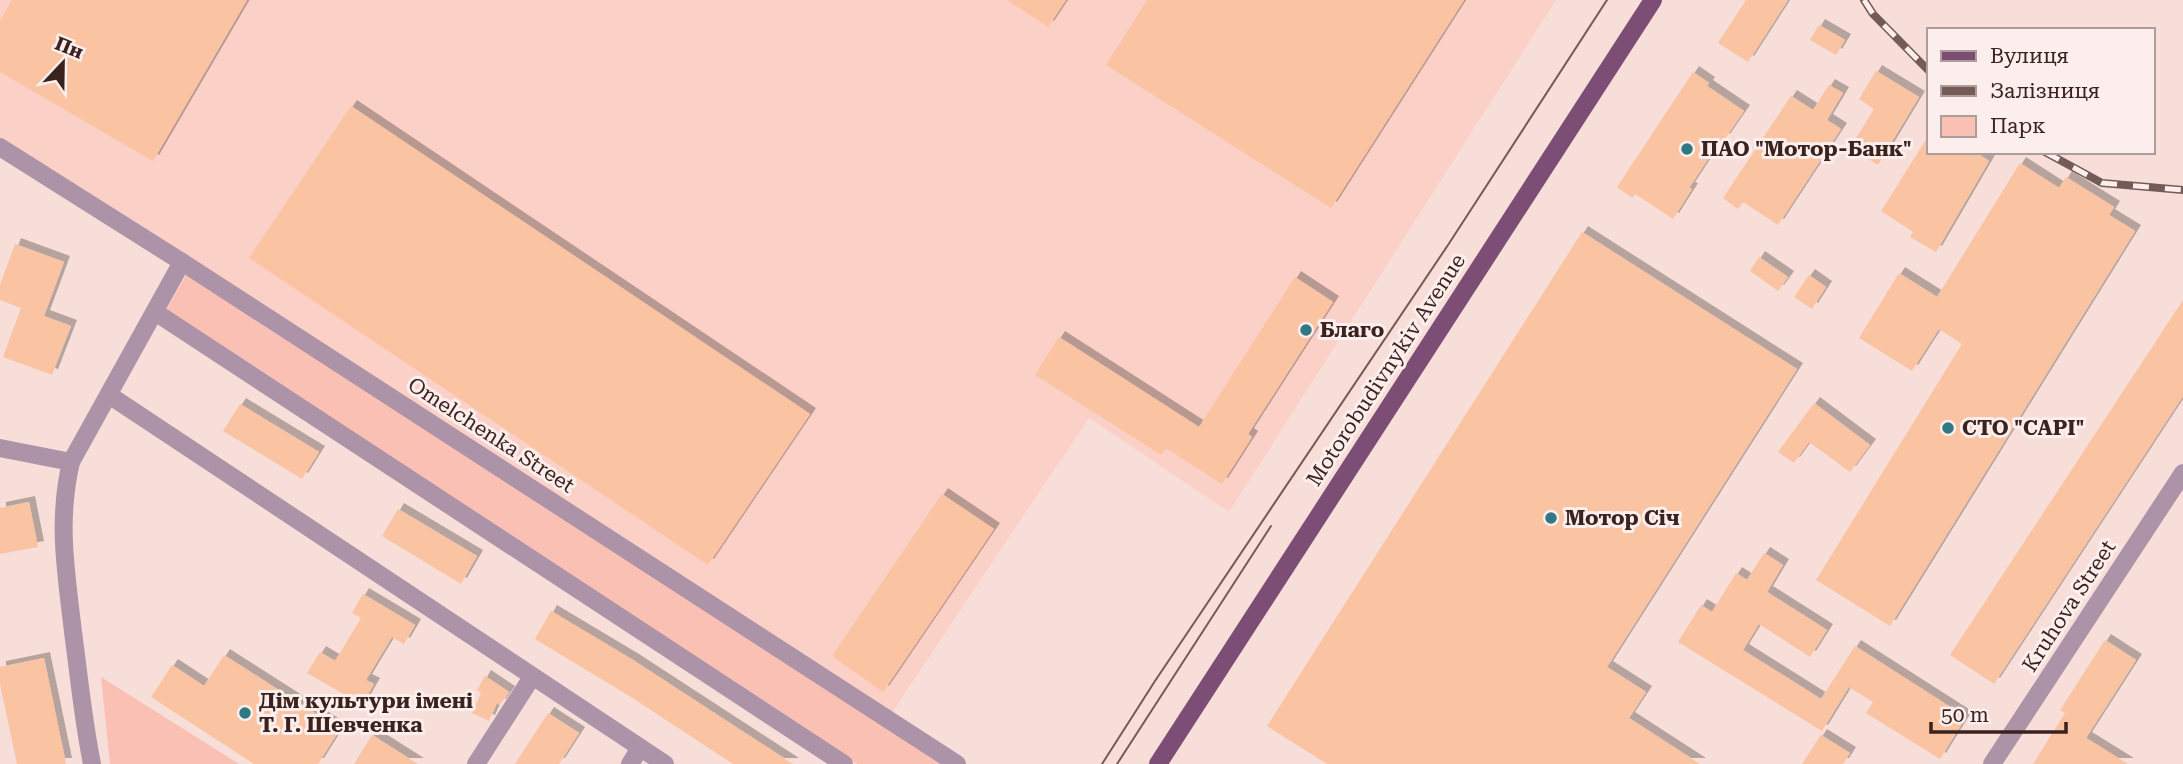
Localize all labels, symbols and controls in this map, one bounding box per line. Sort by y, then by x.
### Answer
north arrow [28,28,98,98]
legend [1927,28,2155,154]
text: Пн [52,32,87,64]
text: Вулиця [1990,44,2069,68]
text: Залізниця [1990,79,2100,103]
text: Парк [1990,114,2046,138]
place label: ПАО "Мотор-Банк" [1701,137,1912,161]
marker: ПАО "Мотор-Банк" [1679,141,1695,157]
street label: Motorobudivnykiv Avenue [1302,249,1470,491]
place label: Благо [1320,318,1384,342]
marker: Благо [1298,322,1314,338]
street label: Omelchenka Street [403,372,579,498]
place label: СТО "CAPI" [1962,416,2085,440]
marker: СТО "CAPI" [1940,420,1956,436]
place label: Мотор Січ [1565,506,1680,530]
marker: Мотор Січ [1543,510,1559,526]
street label: Kruhova Street [2018,536,2120,676]
place label: Дім культури імені Т. Г. Шевченка [259,689,473,737]
scale bar [1931,690,2066,734]
text: 50 m [1941,703,1989,727]
marker: Дім культури імені Т. Г. Шевченка [237,705,253,721]

